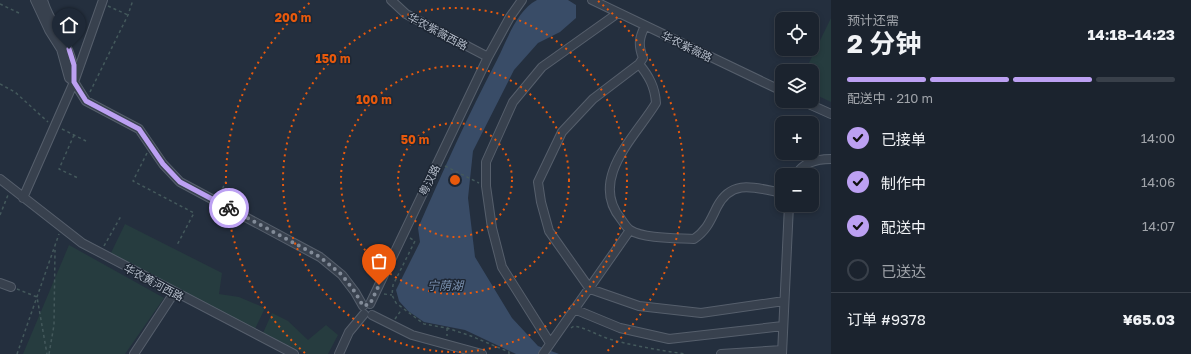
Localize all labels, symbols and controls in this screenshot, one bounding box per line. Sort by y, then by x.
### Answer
pin [52,8,86,49]
text: 200 m [275,10,311,25]
street label: 华农紫薇西路 [406,10,470,52]
map controls [775,12,819,212]
button: locate [775,12,819,56]
text: 预计还需 [847,12,899,28]
icon: home [58,14,80,36]
text: 14:18–14:23 [1088,25,1175,43]
street label: 华农紫薇路 [659,28,715,64]
text: 2 分钟 [847,28,921,59]
text: 150 m [316,51,350,66]
button: layers [775,64,819,108]
text: 配送中 · 210 m [847,90,933,106]
text: 100 m [356,92,392,107]
button: + [775,116,819,160]
icon: check [847,127,869,149]
text: 已接单 [881,130,926,148]
text: 14:00 [1141,130,1175,146]
text: 50 m [401,132,429,147]
street label: 粤汉路 [416,162,442,198]
button: − [775,168,819,212]
icon: check [847,171,869,193]
centre of rings [448,173,462,187]
text: 制作中 [881,174,926,192]
text: 14:06 [1141,174,1175,190]
courier [209,188,249,228]
icon: bike [218,197,240,219]
icon: check [847,215,869,237]
text: 配送中 [881,218,926,236]
text: 14:07 [1142,218,1175,234]
pin [362,244,396,285]
icon: bag [368,250,390,272]
street label: 华农黄河西路 [122,261,186,303]
text: 已送达 [881,262,926,280]
water label: 宁荫湖 [427,278,465,293]
text: 订单 #9378 [847,310,926,328]
text: ¥65.03 [1123,310,1175,328]

